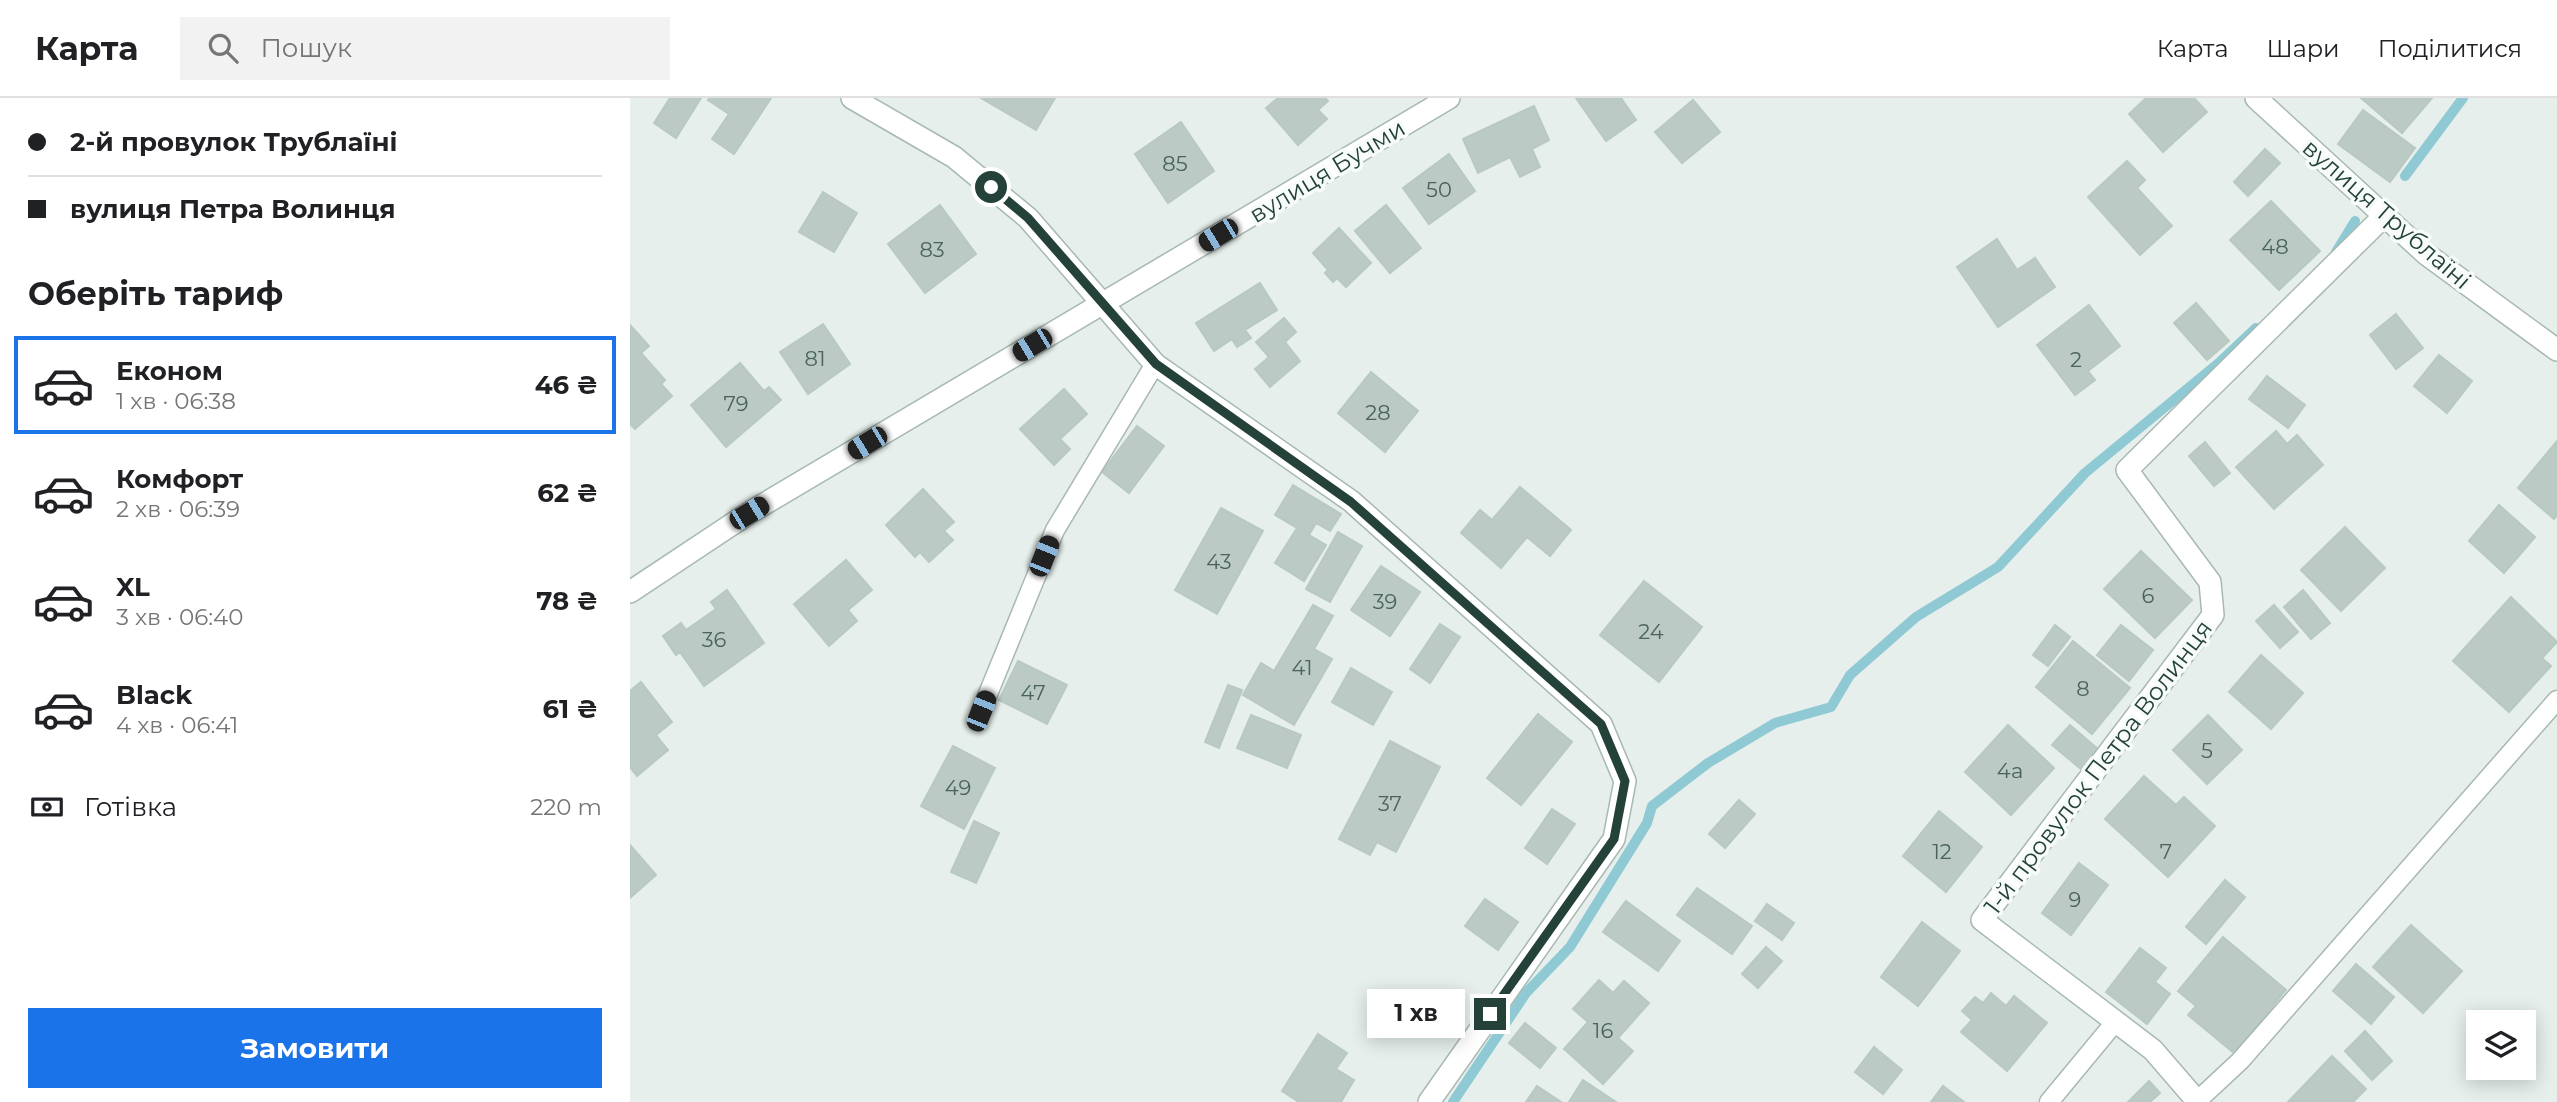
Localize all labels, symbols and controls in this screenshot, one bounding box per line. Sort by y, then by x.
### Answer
search box [180,17,670,80]
text: Карта [35,28,138,68]
icon: search [204,29,242,67]
text: Пошук [260,32,352,64]
text: Карта [2157,34,2228,63]
text: Шари [2266,34,2340,63]
text: Поділитися [2378,34,2522,63]
street label: вулиця Бучми [1244,113,1410,229]
text: 2-й провулок Трублаїні [70,126,397,158]
street label: вулиця Трублаїні [2297,133,2477,295]
house number: 85 [1162,151,1188,176]
route start [975,171,1007,203]
house number: 50 [1426,177,1452,202]
text: вулиця Петра Волинця [70,193,396,225]
car [1195,215,1242,255]
house number: 48 [2261,234,2289,259]
house number: 83 [919,237,945,262]
text: Оберіть тариф [28,274,283,313]
car [1009,325,1056,365]
house number: 81 [805,346,825,371]
house number: 2 [2070,347,2082,372]
icon: car [32,354,95,417]
text: Економ [116,355,223,387]
text: 46 ₴ [535,369,598,401]
text: 1 хв · 06:38 [116,387,236,415]
house number: 79 [723,391,749,416]
house number: 28 [1365,400,1391,425]
car [844,423,891,463]
icon: car [32,462,95,525]
text: Комфорт [116,463,243,495]
text: 62 ₴ [537,477,598,509]
car [726,493,773,533]
text: 2 хв · 06:39 [116,495,240,523]
car [1027,533,1062,579]
house number: 43 [1206,549,1232,574]
icon: car [32,570,95,633]
text: XL [116,571,150,603]
house number: 6 [2142,583,2155,608]
text: 78 ₴ [536,585,598,617]
house number: 39 [1373,589,1397,614]
text: 3 хв · 06:40 [116,603,243,631]
street label: 1-й провулок Петра Волинця [1978,614,2218,920]
house number: 24 [1638,619,1664,644]
house number: 36 [702,627,727,652]
house number: 41 [1292,655,1312,680]
house number: 8 [2076,676,2090,701]
icon: car [32,678,95,741]
text: Black [116,679,192,711]
house number: 47 [1020,680,1046,705]
car [964,688,999,734]
text: 61 ₴ [542,693,598,725]
text: 4 хв · 06:41 [116,711,238,739]
house number: 5 [2201,738,2213,763]
house number: 4а [1997,758,2023,783]
house number: 49 [945,775,971,800]
icon: cash [28,788,66,826]
text: Готівка [84,791,177,823]
house number: 37 [1378,791,1402,816]
text: 220 m [530,793,602,821]
house number: 12 [1932,839,1952,864]
house number: 7 [2160,839,2172,864]
house number: 9 [2069,887,2081,912]
callout: 1 хв [1368,990,1466,1038]
route end [1474,998,1506,1030]
text: 1 хв [1394,999,1438,1027]
button: Замовити [28,1008,602,1088]
map controls [2466,1010,2536,1080]
button: layers [2466,1010,2536,1080]
house number: 16 [1593,1018,1613,1043]

